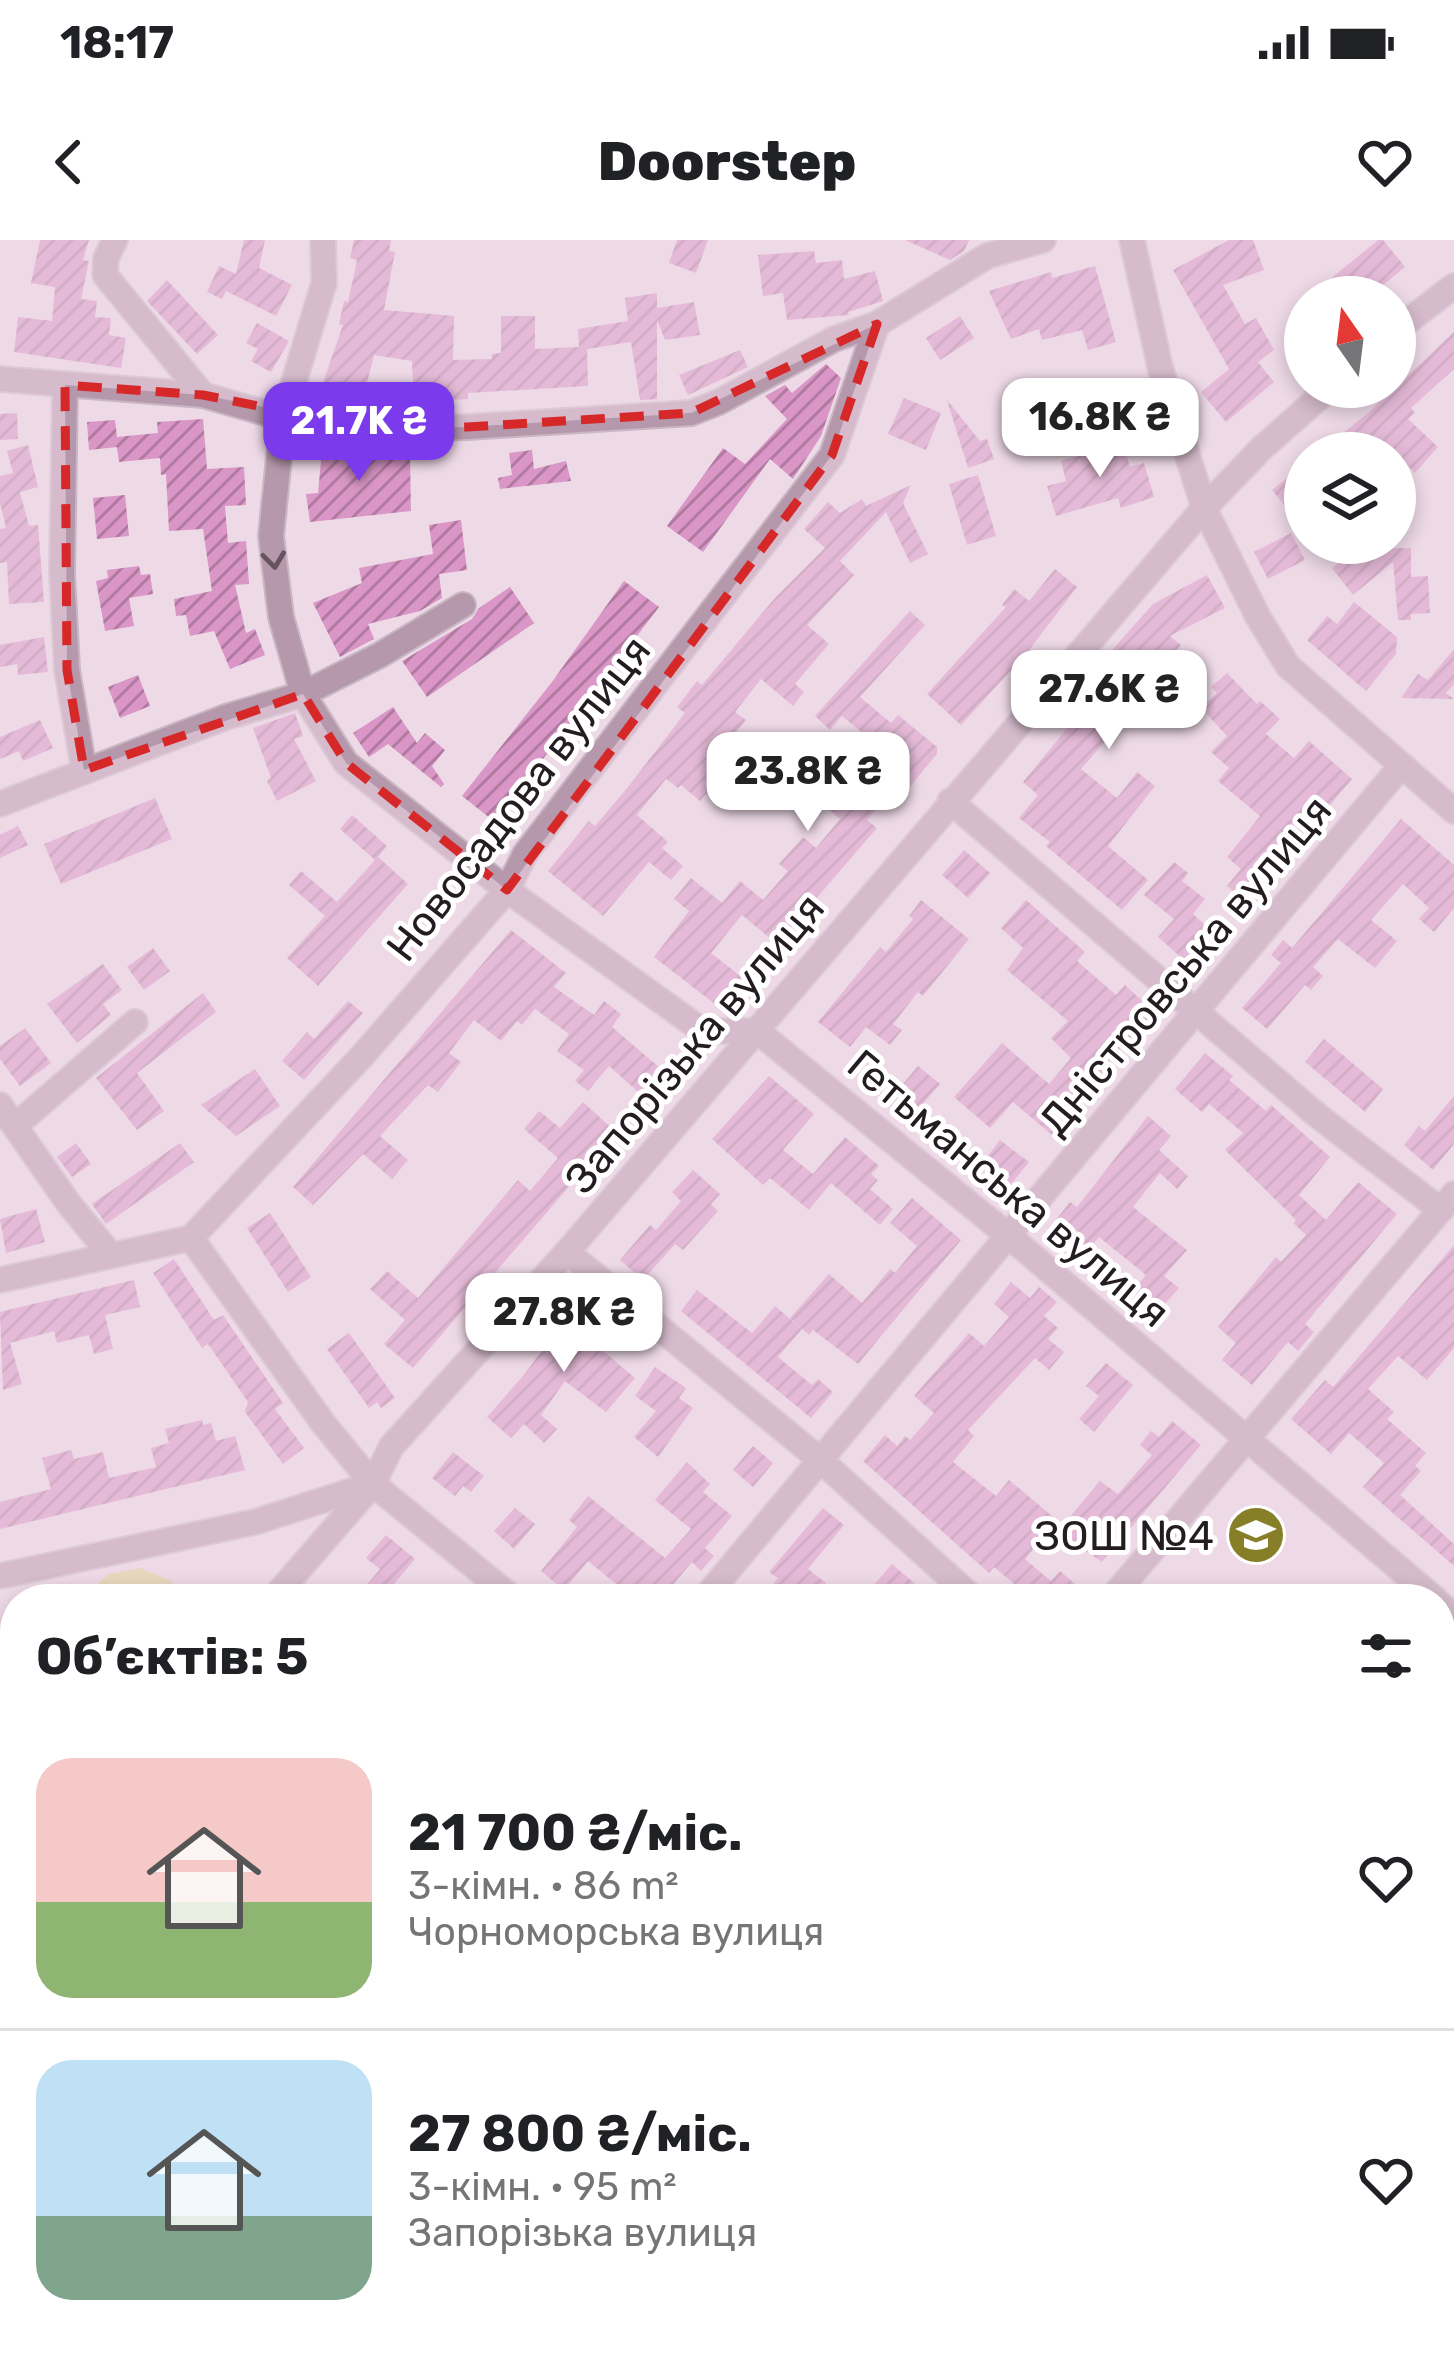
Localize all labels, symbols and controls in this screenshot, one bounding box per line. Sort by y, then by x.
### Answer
text: 18:17 [60,16,174,69]
icon: back [36,129,102,195]
icon: heart [1352,129,1418,195]
text: Doorstep [598,130,856,194]
north arrow [1284,276,1416,408]
map controls [1284,276,1416,564]
pin: 16.8K ₴ [989,378,1211,480]
pin: 21.7K ₴ [248,382,470,484]
text: 16.8K ₴ [1029,394,1171,440]
text: 21.7K ₴ [290,398,428,444]
button: layers [1284,432,1416,564]
one-way arrow [260,550,286,570]
street label: Новосадова вулиця [376,626,661,971]
pin: 27.6K ₴ [998,650,1220,752]
text: 27.6K ₴ [1038,666,1180,712]
pin: 23.8K ₴ [697,732,919,834]
text: 23.8K ₴ [734,748,882,794]
street label: Дністровська вулиця [1029,786,1342,1145]
street label: Запорізька вулиця [555,884,835,1204]
street label: Гетьманська вулиця [837,1040,1179,1338]
pin: 27.8K ₴ [453,1273,675,1375]
text: 27.8K ₴ [492,1289,636,1335]
school or university icon: ЗОШ №4 [1225,1504,1287,1566]
place label: ЗОШ №4 [1034,1511,1214,1561]
icon: filters [1353,1623,1419,1689]
text: Об’єктів: 5 [36,1626,309,1687]
text: 21 700 ₴/міс. [408,1802,743,1863]
icon: home [132,1806,276,1950]
icon: heart [1353,1845,1419,1911]
text: 3-кімн. · 86 m² [408,1863,679,1909]
text: Чорноморська вулиця [408,1909,824,1955]
text: 27 800 ₴/міс. [408,2103,752,2164]
icon: home [132,2108,276,2252]
icon: heart [1353,2147,1419,2213]
text: 3-кімн. · 95 m² [408,2164,677,2210]
text: Запорізька вулиця [408,2210,757,2256]

